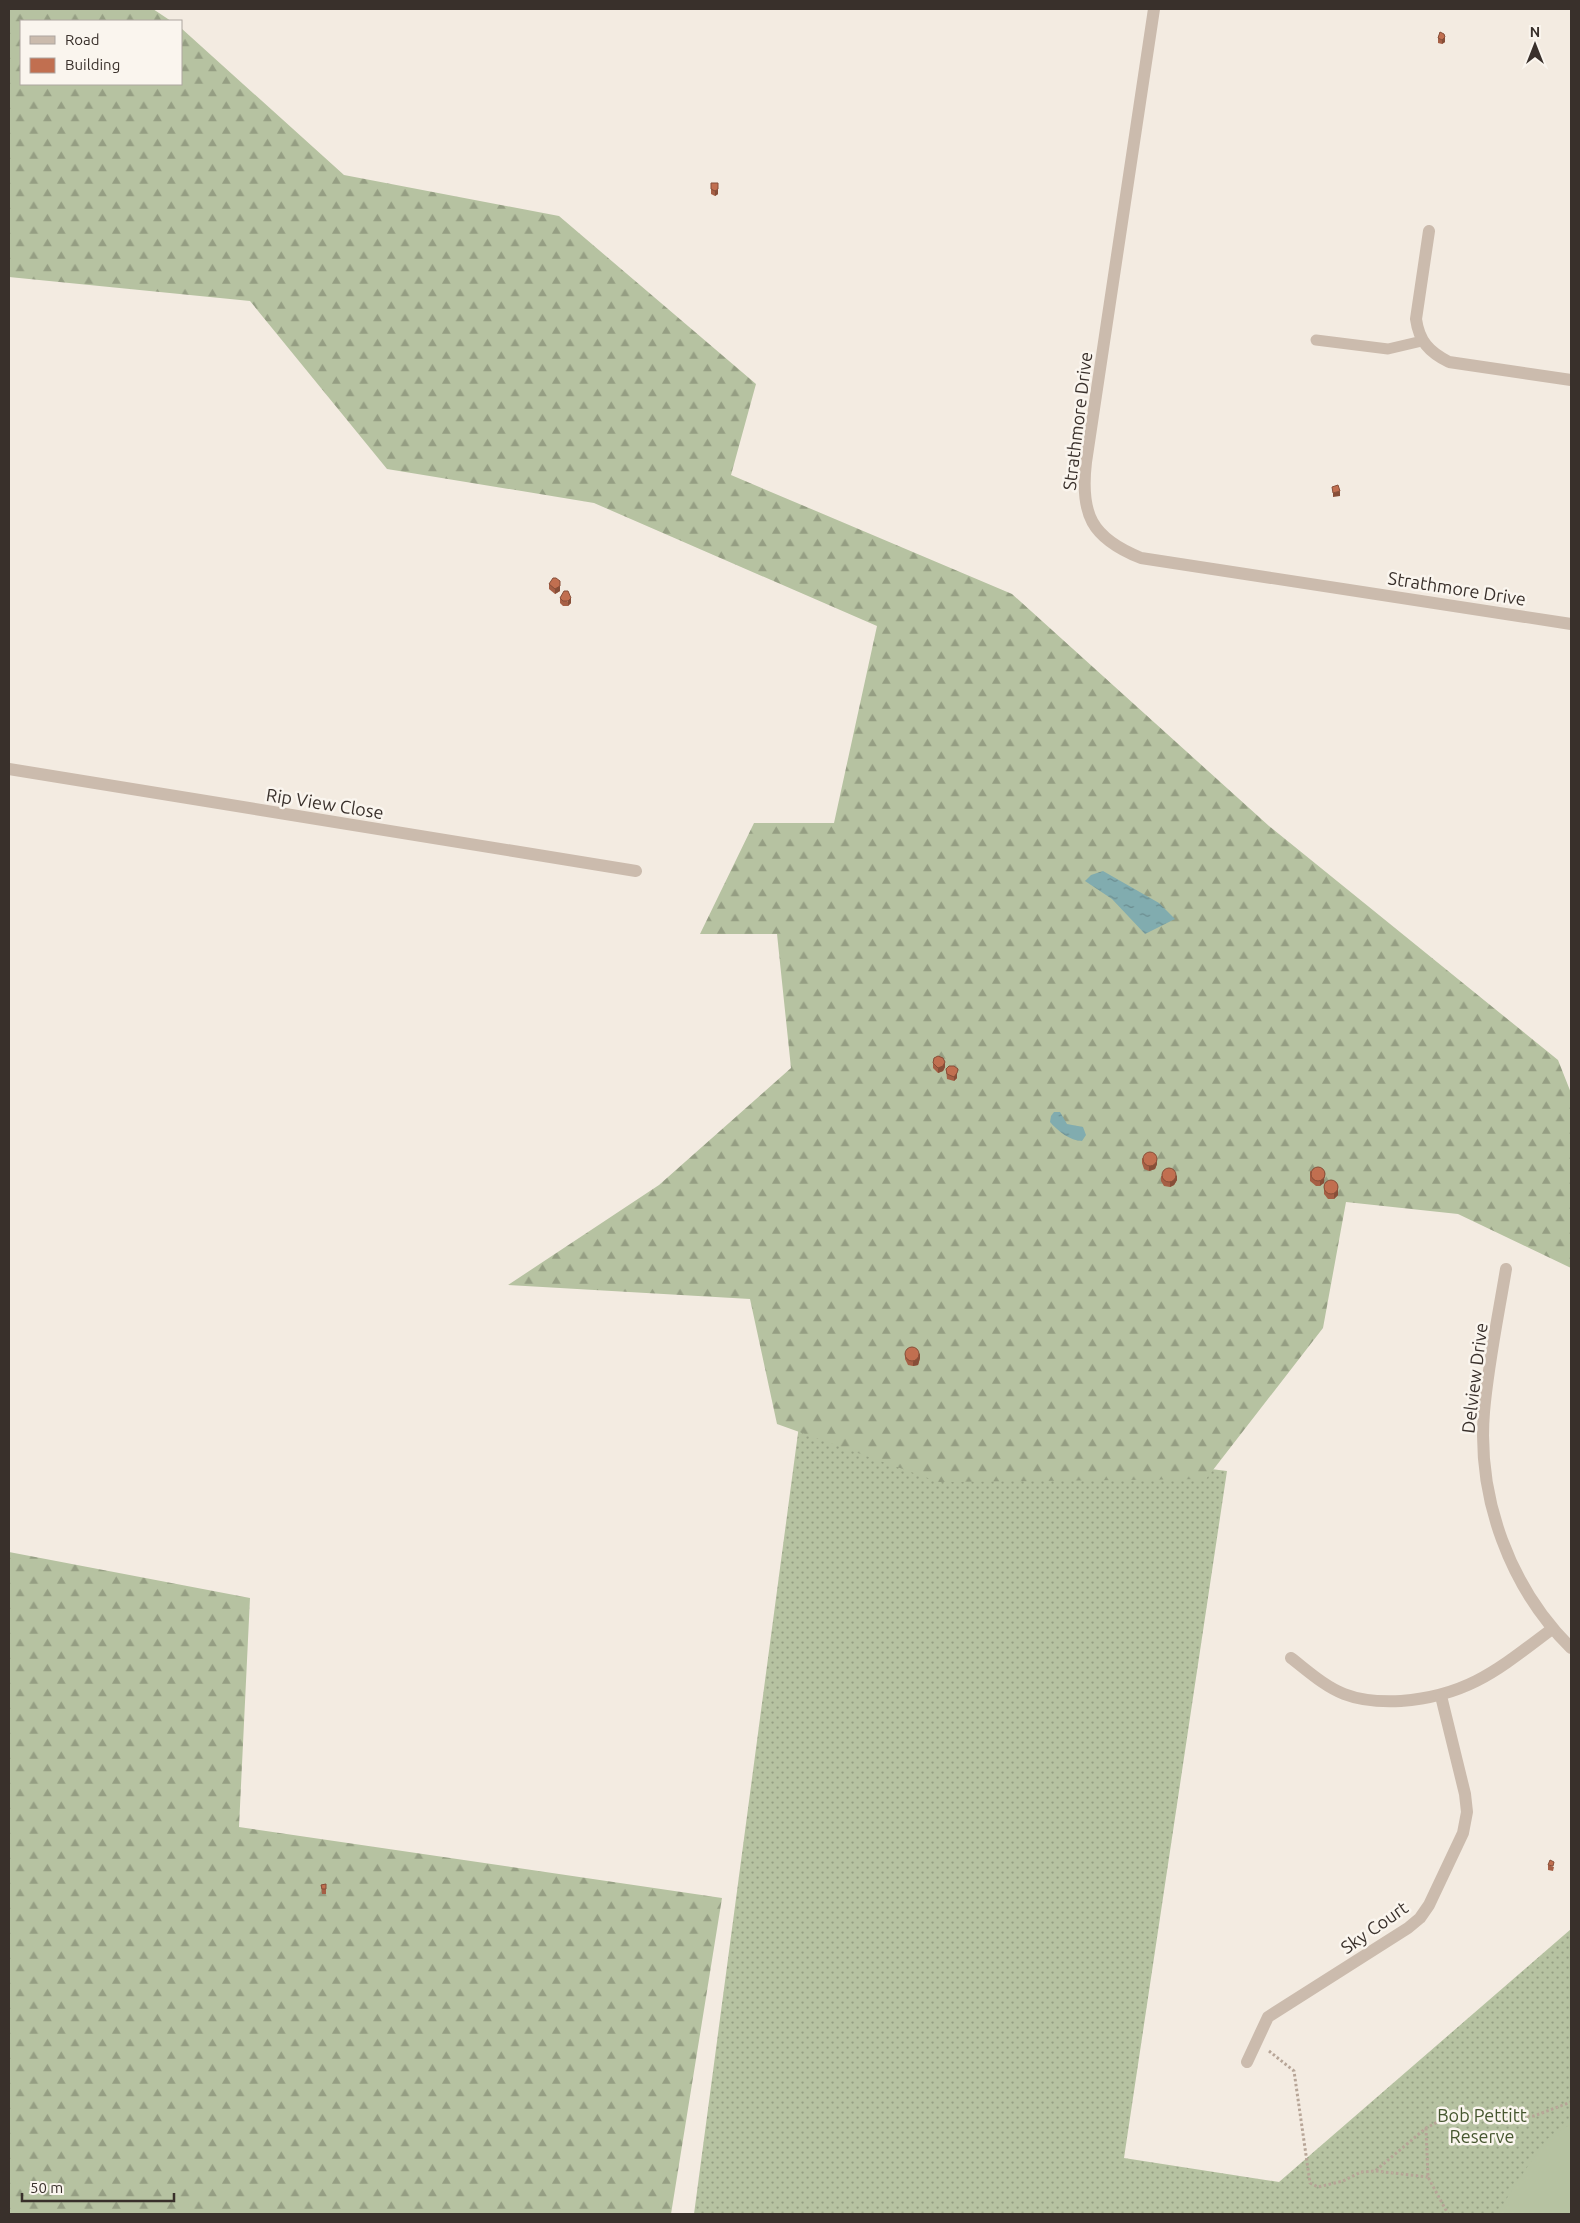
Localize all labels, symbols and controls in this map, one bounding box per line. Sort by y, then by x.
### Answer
legend [20,20,182,85]
north arrow [1510,20,1560,70]
text: N [1530,24,1540,40]
text: Road [65,31,100,48]
text: Building [65,56,120,73]
street label: Strathmore Drive [1059,351,1095,491]
street label: Strathmore Drive [1387,567,1527,609]
street label: Rip View Close [265,784,385,822]
street label: Delview Drive [1457,1322,1491,1434]
street label: Sky Court [1337,1897,1411,1957]
park label: Bob Pettitt Reserve [1437,2105,1527,2146]
scale bar [22,2170,175,2202]
text: 50 m [30,2179,63,2196]

